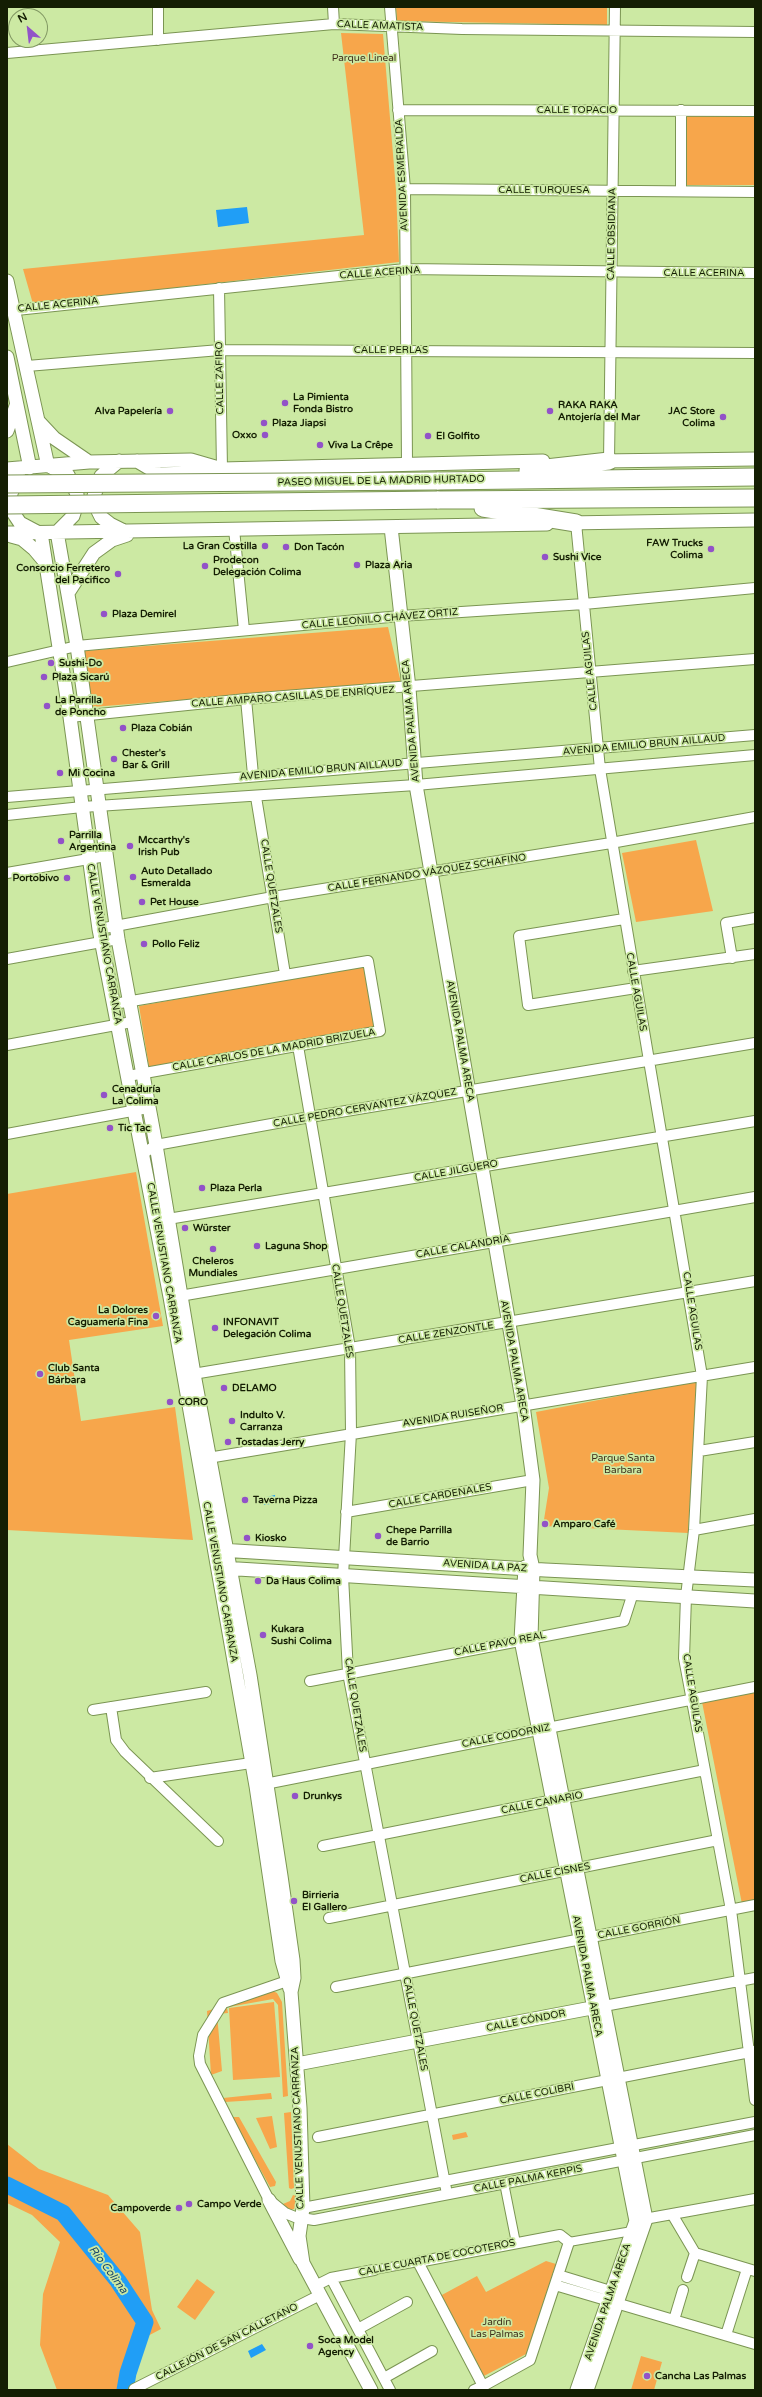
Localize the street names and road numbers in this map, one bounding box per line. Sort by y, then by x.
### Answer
street label: CALLE AMATISTA [337,18,423,34]
street label: CALLE TOPACIO [537,104,617,116]
street label: AVENIDA ESMERALDA [393,119,411,231]
street label: CALLE TURQUESA [498,184,590,196]
street label: CALLE OBSIDIANA [605,188,619,280]
street label: CALLE ACERINA [339,264,421,282]
street label: CALLE ACERINA [663,267,745,279]
street label: CALLE ACERINA [17,295,99,315]
street label: CALLE ZAFIRO [213,341,227,415]
street label: CALLE PERLAS [354,344,428,356]
street label: PASEO MIGUEL DE LA MADRID HURTADO [277,473,485,489]
street label: CALLE LEONILO CHÁVEZ ORTIZ [301,606,459,632]
street label: CALLE AGUILAS [580,631,600,711]
street label: AVENIDA PALMA ARECA [400,659,422,783]
street label: CALLE AMPARO CASILLAS DE ENRÍQUEZ [191,684,395,710]
street label: AVENIDA EMILIO BRUN AILLAUD [562,732,726,758]
street label: AVENIDA EMILIO BRUN AILLAUD [239,757,403,783]
street label: CALLE QUETZALES [258,838,284,934]
street label: CALLE FERNANDO VÁZQUEZ SCHAFINO [327,851,527,895]
street label: CALLE VENUSTIANO CARRANZA [84,863,124,1025]
street label: CALLE AGUILAS [623,952,649,1032]
street label: AVENIDA PALMA ARECA [443,979,477,1103]
street label: CALLE CARLOS DE LA MADRID BRIZUELA [171,1026,377,1074]
street label: CALLE PEDRO CERVANTEZ VÁZQUEZ [272,1086,458,1130]
street label: CALLE JILGUERO [413,1158,499,1184]
street label: CALLE VENUSTIANO CARRANZA [144,1182,184,1344]
street label: CALLE CALANDRIA [415,1233,511,1261]
street label: CALLE QUETZALES [329,1263,355,1359]
street label: CALLE AGUILAS [680,1271,704,1351]
street label: AVENIDA PALMA ARECA [497,1299,531,1423]
street label: CALLE ZENZONTLE [397,1320,495,1346]
street label: AVENIDA RUISEÑOR [402,1402,504,1430]
street label: CALLE CARDENALES [388,1481,492,1511]
street label: CALLE VENUSTIANO CARRANZA [200,1501,240,1663]
street label: AVENIDA LA PAZ [442,1557,528,1575]
street label: CALLE PAVO REAL [453,1629,547,1659]
street label: CALLE AGUILAS [680,1653,704,1733]
street label: CALLE QUETZALES [342,1657,368,1753]
street label: CALLE CODORNIZ [461,1722,551,1750]
street label: CALLE CANARIO [500,1789,584,1817]
street label: CALLE CISNES [519,1860,591,1886]
street label: AVENIDA PALMA ARECA [569,1914,605,2038]
street label: CALLE GORRIÓN [597,1914,681,1942]
street label: CALLE QUETZALES [400,1976,430,2072]
street label: CALLE CÓNDOR [485,2007,567,2035]
street label: CALLE VENUSTIANO CARRANZA [289,2046,307,2210]
street label: CALLE COLIBRÍ [499,2081,575,2107]
street label: CALLE PALMA KERPIS [473,2163,583,2195]
street label: CALLE CUARTA DE COCOTEROS [358,2237,516,2279]
street label: AVENIDA PALMA ARECA [582,2242,634,2362]
street label: CALLEJÓN DE SAN CALLETANO [154,2301,300,2383]

